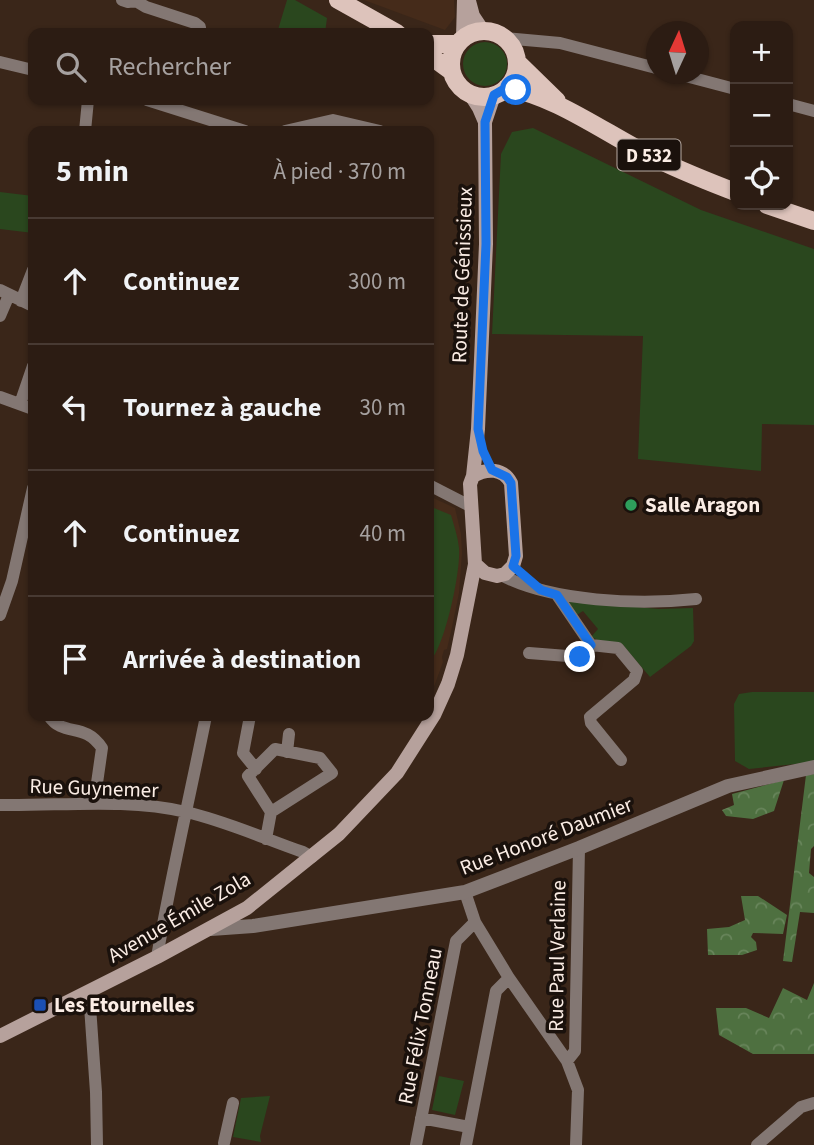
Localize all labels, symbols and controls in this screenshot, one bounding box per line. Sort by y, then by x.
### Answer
north arrow [646,21,709,84]
map controls [730,21,793,210]
button: + [730,21,793,84]
search box [28,28,434,105]
icon: search [52,48,90,86]
text: Rechercher [108,48,231,85]
route start [500,74,531,105]
button: − [730,84,793,147]
road number: D 532 [618,140,680,170]
button: locate [730,147,793,210]
text: 5 min [56,150,129,193]
text: À pied · 370 m [273,155,406,188]
street label: Route de Génissieux [444,186,480,364]
icon: ahead [56,262,94,300]
text: Continuez [123,263,239,300]
text: 300 m [348,265,406,298]
icon: left [56,388,94,426]
text: Tournez à gauche [123,389,322,426]
text: 30 m [359,391,406,424]
place label: Salle Aragon [645,490,760,520]
marker: Salle Aragon [623,497,639,513]
icon: ahead [56,514,94,552]
text: Continuez [123,515,239,552]
text: 40 m [359,517,406,550]
icon: arrive [56,640,94,678]
text: Arrivée à destination [123,641,361,678]
route end [564,641,595,672]
street label: Rue Guynemer [29,771,160,805]
street label: Rue Honoré Daumier [455,789,637,883]
street label: Avenue Émile Zola [102,864,256,970]
street label: Rue Paul Verlaine [541,880,573,1032]
street label: Rue Félix Tonneau [390,945,450,1107]
place label: Les Etournelles [54,990,195,1020]
marker: Les Etournelles [32,997,48,1013]

